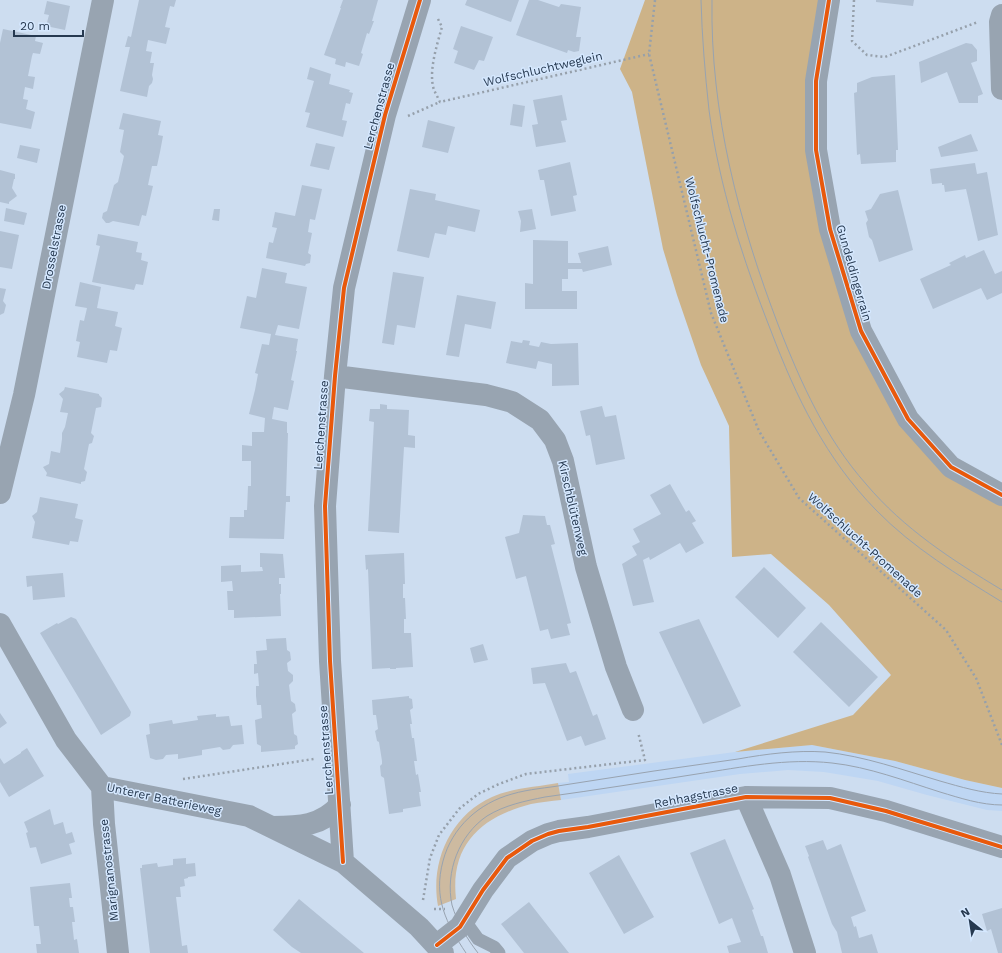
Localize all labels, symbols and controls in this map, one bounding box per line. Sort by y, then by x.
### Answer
scale bar [14,12,83,38]
text: 20 m [20,19,50,33]
street label: Wolfschluchtweglein [482,48,604,90]
street label: Lerchenstrasse [361,61,397,151]
street label: Wolfschlucht-Promenade [682,176,732,324]
street label: Drosselstrasse [39,203,69,291]
street label: Gundeldingerrain [833,223,875,323]
street label: Lerchenstrasse [311,380,331,470]
street label: Kirschblütenweg [555,459,591,558]
street label: Wolfschlucht-Promenade [805,490,925,600]
street label: Lerchenstrasse [316,705,336,795]
street label: Unterer Batterieweg [105,780,223,818]
street label: Rehhagstrasse [653,781,739,811]
street label: Marignanostrasse [97,818,121,922]
north arrow [950,901,990,941]
text: N [958,905,972,920]

